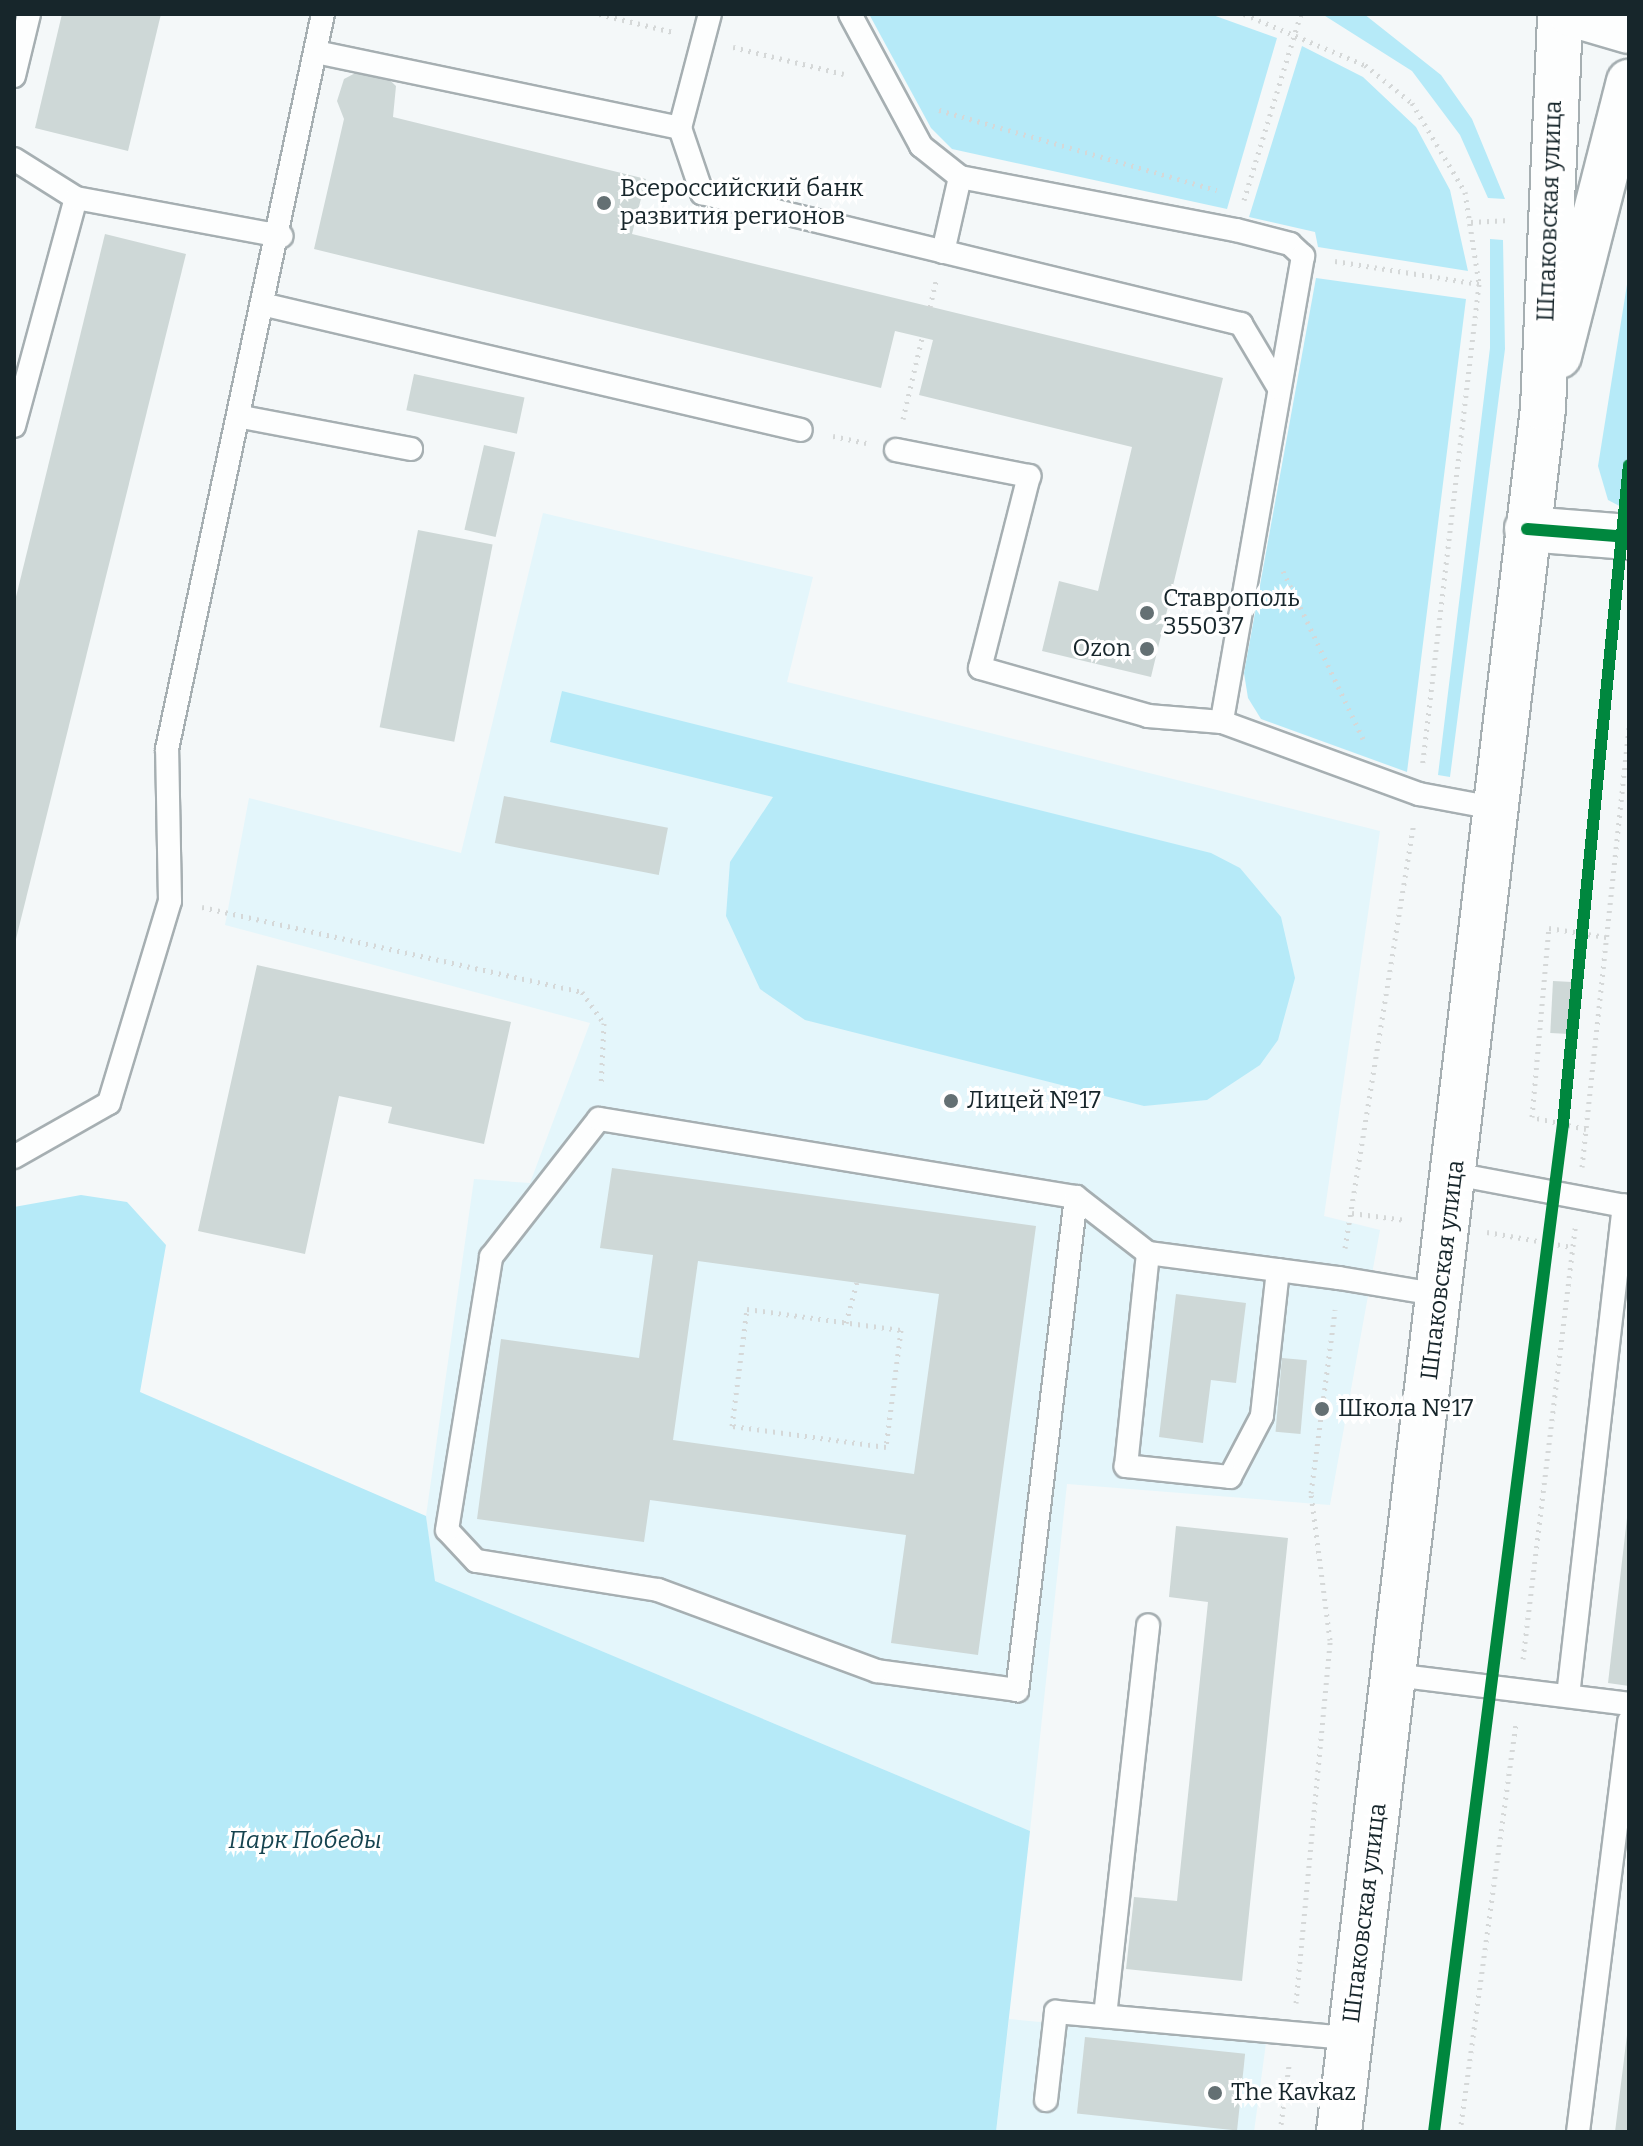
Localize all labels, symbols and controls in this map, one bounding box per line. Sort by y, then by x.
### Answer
street label: Шпаковская улица [1532,100,1568,322]
place label: Всероссийский банк развития регионов [620,175,863,231]
marker: Всероссийский банк развития регионов [595,194,613,212]
place label: Ставрополь 355037 [1163,585,1300,641]
marker: Ставрополь 355037 [1138,604,1156,622]
place label: Ozon [1073,635,1131,663]
marker: Ozon [1138,640,1156,658]
place label: Лицей №17 [967,1087,1101,1115]
marker: Лицей №17 [942,1092,960,1110]
street label: Шпаковская улица [1415,1158,1471,1382]
place label: Школа №17 [1338,1395,1473,1423]
marker: Школа №17 [1313,1400,1331,1418]
street label: Шпаковская улица [1337,1801,1393,2025]
park label: Парк Победы [228,1827,382,1855]
place label: The Kavkaz [1231,2079,1356,2107]
marker: The Kavkaz [1206,2084,1224,2102]

